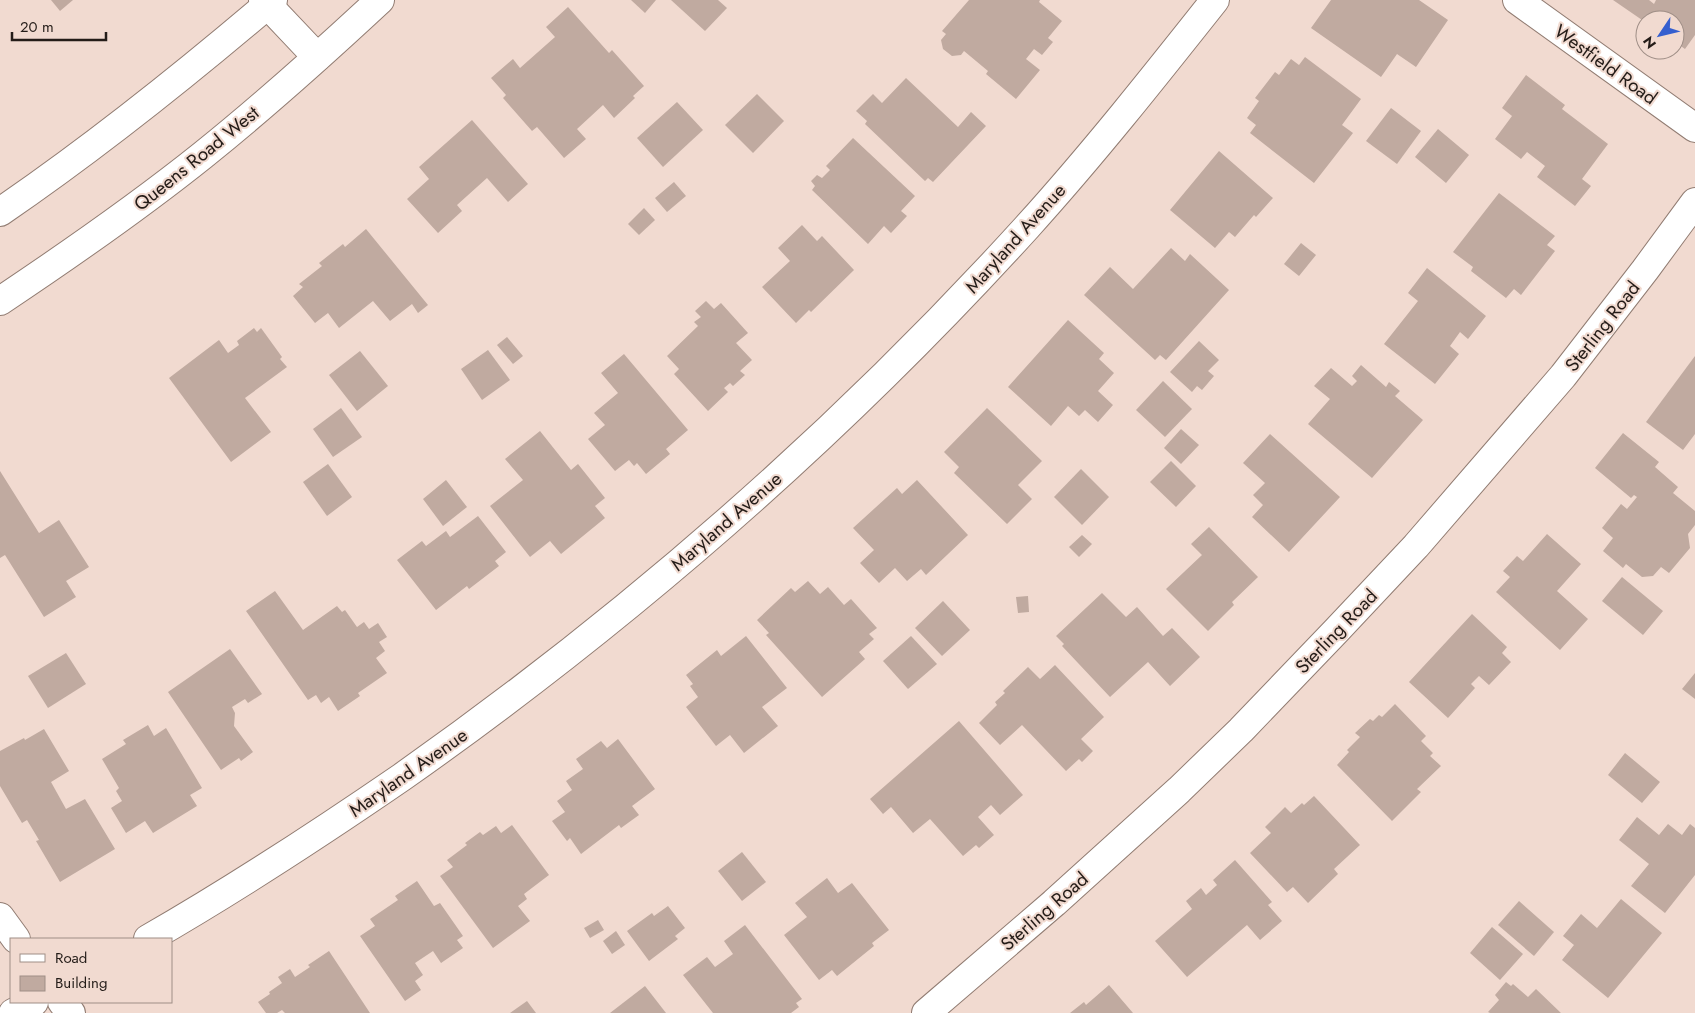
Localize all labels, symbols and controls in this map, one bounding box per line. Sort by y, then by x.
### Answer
scale bar [12,10,106,42]
north arrow [1635,10,1685,60]
text: 20 m [20,16,54,38]
street label: Westfield Road [1549,18,1663,111]
text: N [1638,32,1661,53]
street label: Queens Road West [128,99,265,217]
street label: Maryland Avenue [959,177,1072,299]
street label: Sterling Road [1558,275,1646,377]
street label: Maryland Avenue [665,465,788,577]
street label: Sterling Road [1289,583,1384,680]
street label: Maryland Avenue [344,721,473,823]
street label: Sterling Road [995,866,1094,957]
legend [10,938,172,1003]
text: Road [55,947,87,969]
text: Building [55,972,107,994]

